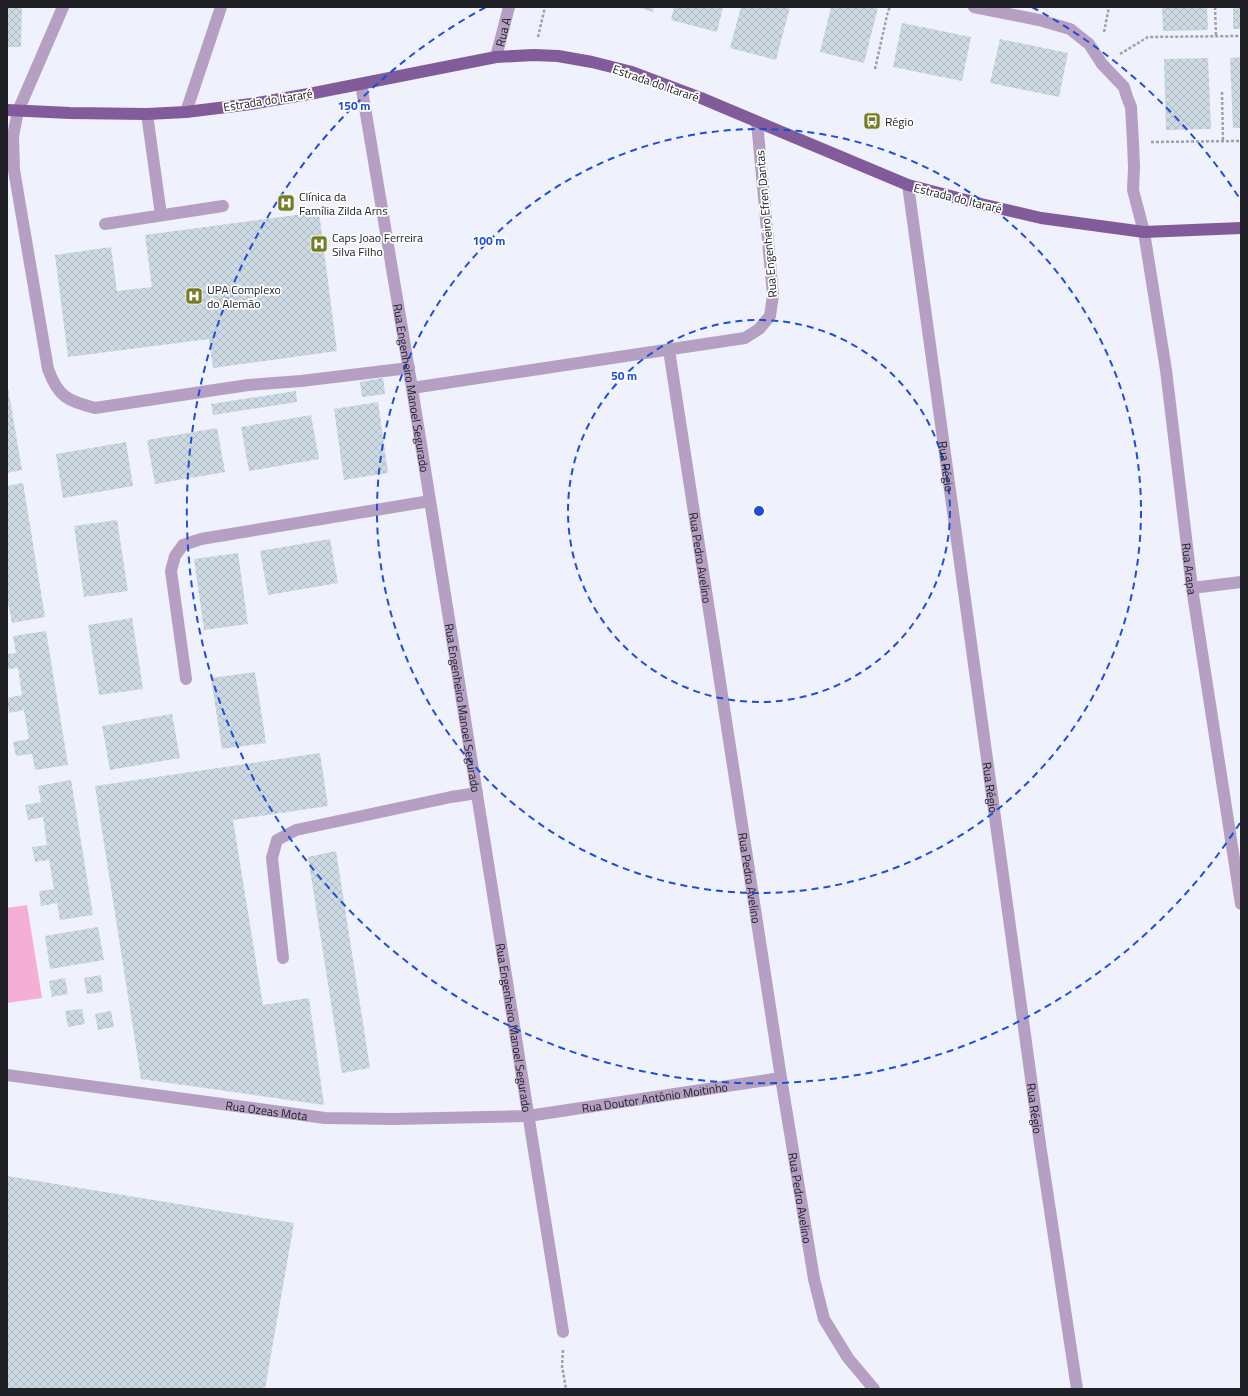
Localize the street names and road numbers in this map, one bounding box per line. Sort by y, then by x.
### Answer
street label: Rua A [490,15,515,49]
street label: Estrada do Itararé [610,59,702,107]
street label: Estrada do Itararé [222,84,314,116]
street label: Rua Engenheiro Efren Dantas [750,149,782,299]
street label: Estrada do Itararé [912,178,1004,218]
street label: Rua Engenheiro Manoel Segurado [388,302,435,474]
street label: Rua Régio [934,440,960,493]
street label: Rua Pedro Avelino [685,511,717,604]
street label: Rua Arapa [1177,542,1202,596]
street label: Rua Engenheiro Manoel Segurado [440,622,486,793]
street label: Rua Régio [978,761,1004,814]
street label: Rua Pedro Avelino [734,831,767,925]
street label: Rua Engenheiro Manoel Segurado [491,942,537,1113]
street label: Rua Doutor Antônio Moitinho [580,1077,729,1117]
street label: Rua Régio [1022,1082,1048,1135]
street label: Rua Ozeas Mota [224,1095,309,1125]
street label: Rua Pedro Avelino [784,1151,817,1245]

